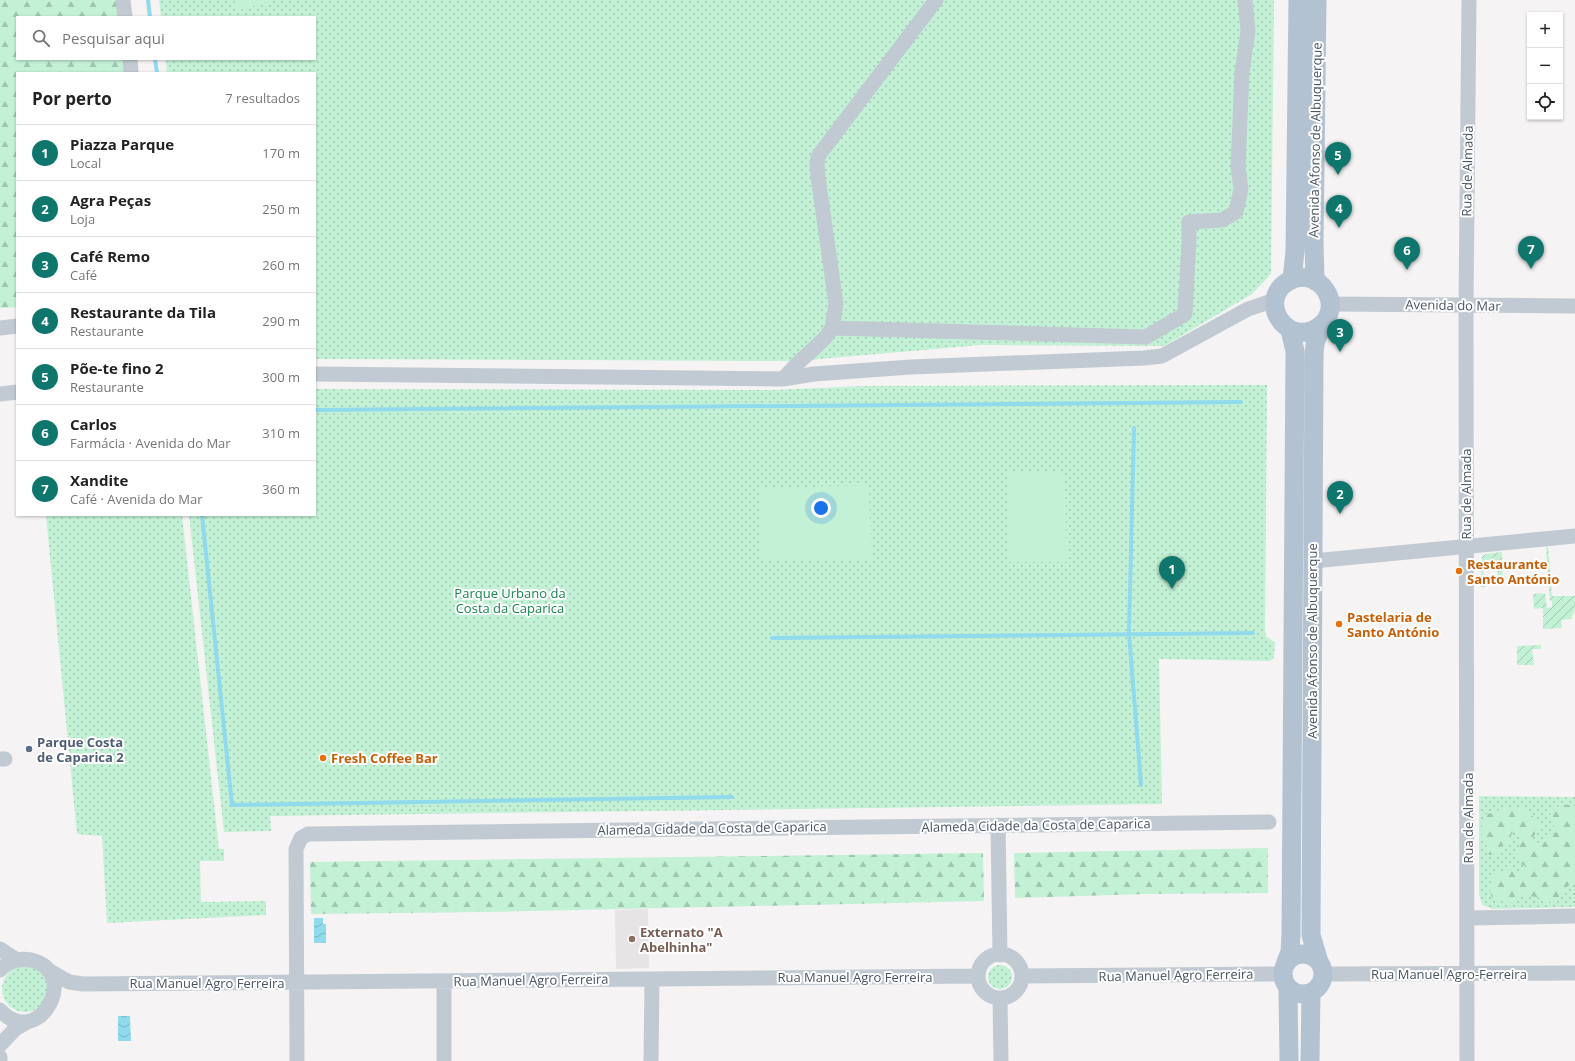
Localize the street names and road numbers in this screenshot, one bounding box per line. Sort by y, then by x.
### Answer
street label: Avenida Afonso de Albuquerque [1304,42,1326,238]
street label: Rua de Almada [1457,125,1477,217]
street label: Avenida do Mar [1405,295,1501,315]
street label: Rua de Almada [1457,448,1475,540]
street label: Avenida Afonso de Albuquerque [1303,543,1321,739]
street label: Rua de Almada [1459,772,1477,864]
street label: Alameda Cidade da Costa de Caparica [921,814,1151,836]
street label: Alameda Cidade da Costa de Caparica [597,817,827,839]
street label: Rua Manuel Agro Ferreira [1098,965,1254,985]
street label: Rua Manuel Agro-Ferreira [1371,965,1527,983]
street label: Rua Manuel Agro Ferreira [778,968,932,986]
street label: Rua Manuel Agro Ferreira [453,970,609,990]
street label: Rua Manuel Agro Ferreira [130,974,284,992]

